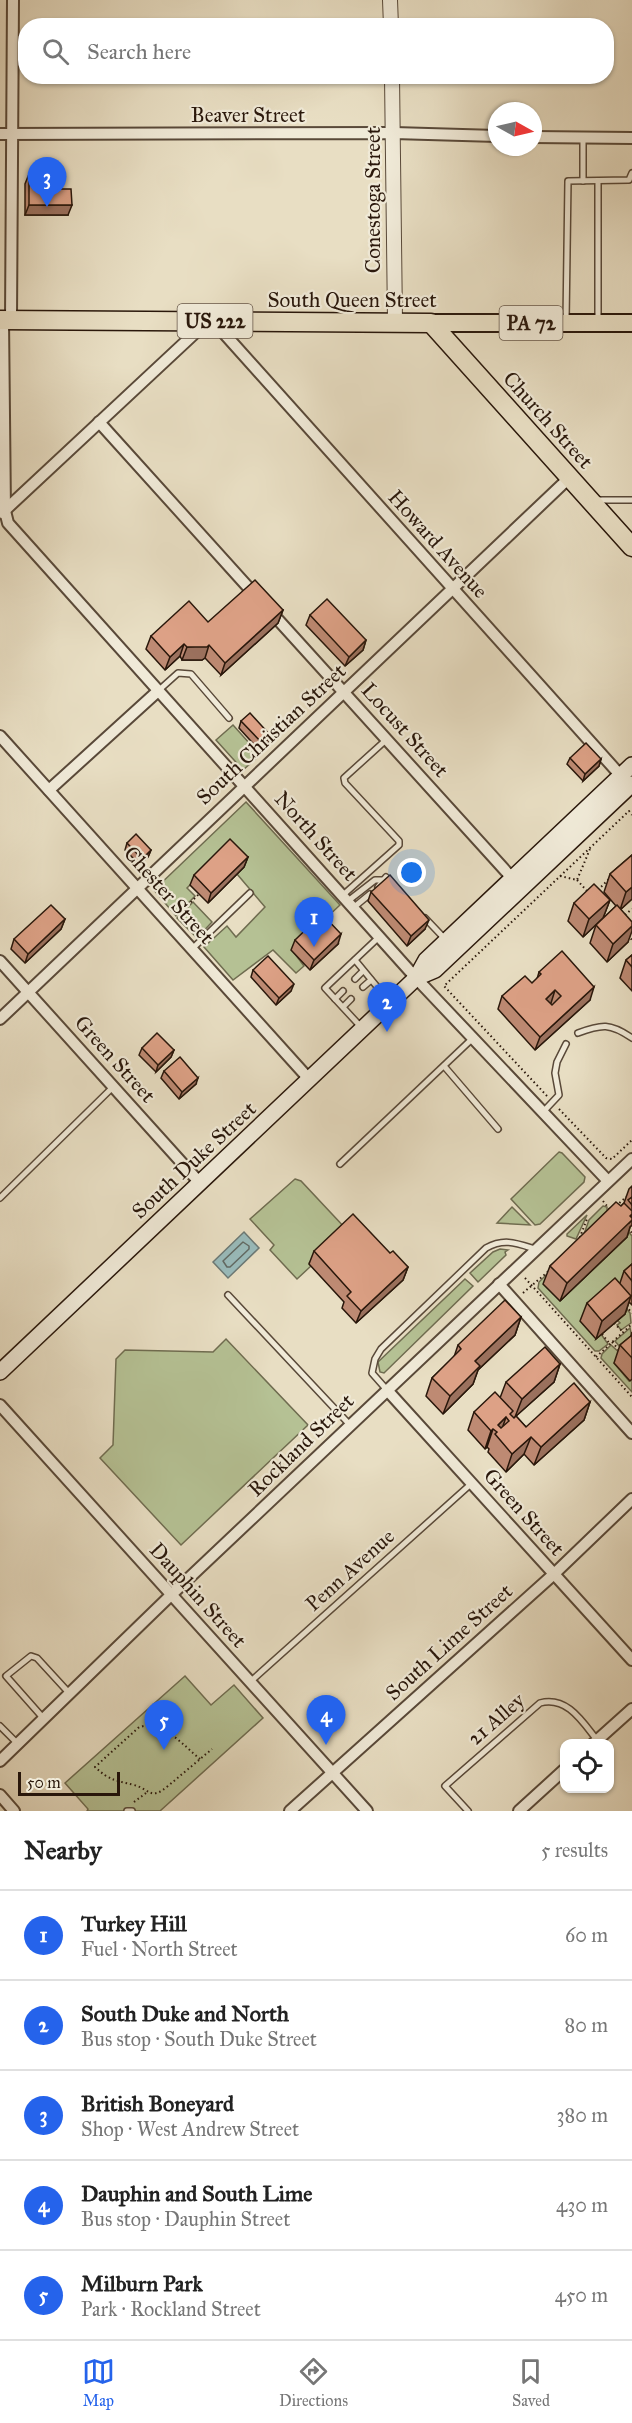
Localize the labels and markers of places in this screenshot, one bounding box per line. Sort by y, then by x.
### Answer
pin: 3 [28,158,66,207]
pin: 1 [294,898,334,947]
pin: 2 [368,982,406,1032]
pin: 4 [306,1696,346,1745]
pin: 5 [144,1700,184,1750]

